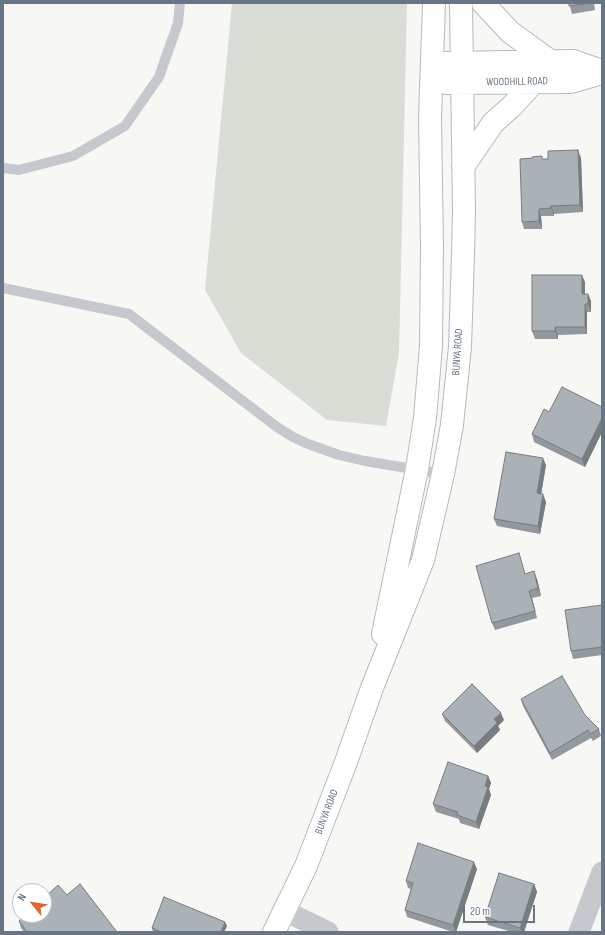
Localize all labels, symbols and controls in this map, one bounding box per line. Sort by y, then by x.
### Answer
street label: WOODHILL ROAD [486,75,548,89]
street label: BUNYA ROAD [450,328,466,376]
street label: BUNYA ROAD [312,788,342,836]
north arrow [12,883,52,923]
text: N [15,891,29,903]
scale bar [465,897,537,923]
text: 20 m [470,904,490,919]

